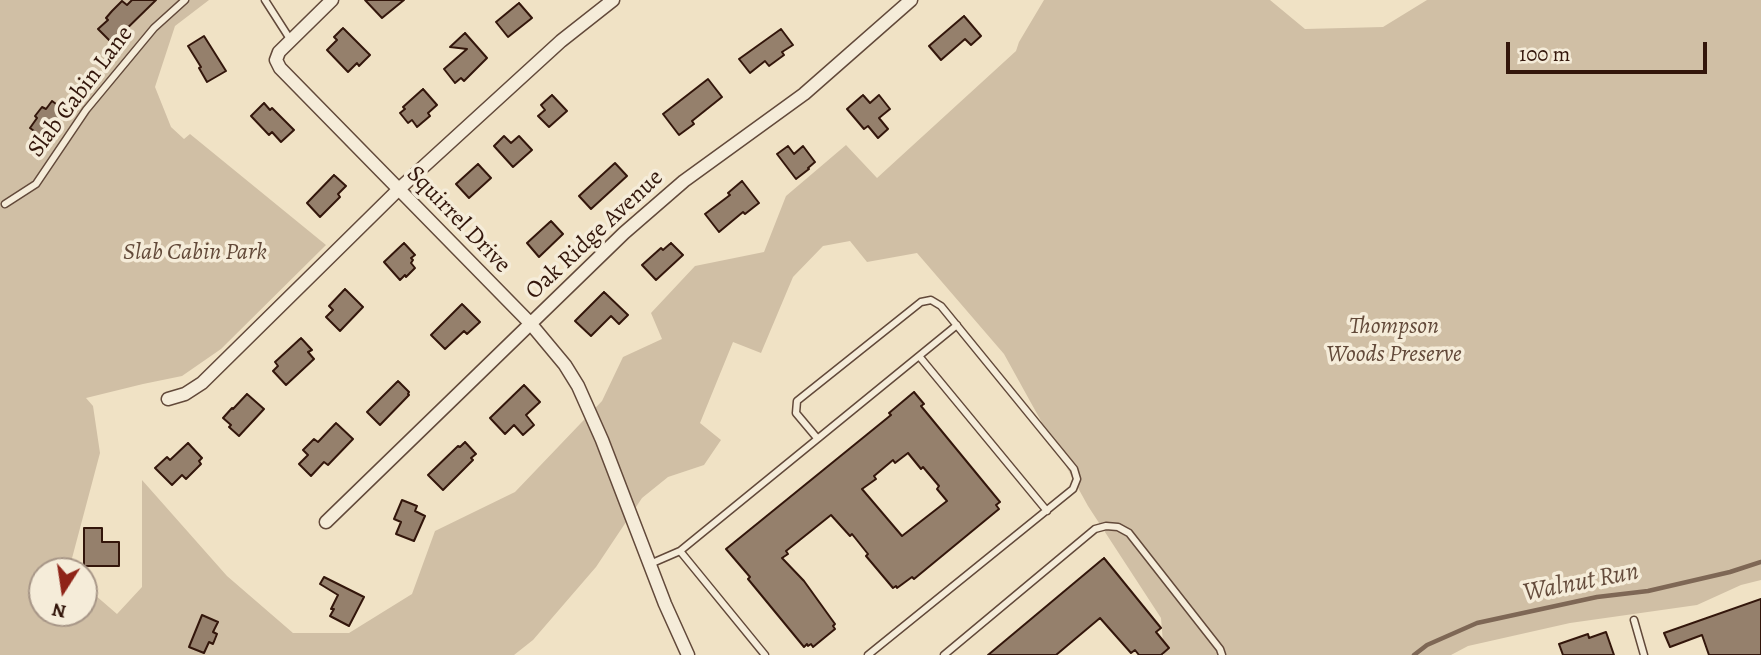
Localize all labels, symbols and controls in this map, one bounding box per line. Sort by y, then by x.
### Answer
street label: Slab Cabin Lane [22,21,140,163]
scale bar [1509,28,1710,72]
text: 100 m [1519,40,1570,68]
street label: Squirrel Drive [400,160,516,280]
street label: Oak Ridge Avenue [520,164,670,306]
park label: Slab Cabin Park [123,239,267,267]
park label: Thompson Woods Preserve [1326,313,1462,369]
north arrow [28,557,98,627]
water label: Walnut Run [1521,557,1641,609]
text: N [50,596,69,625]

